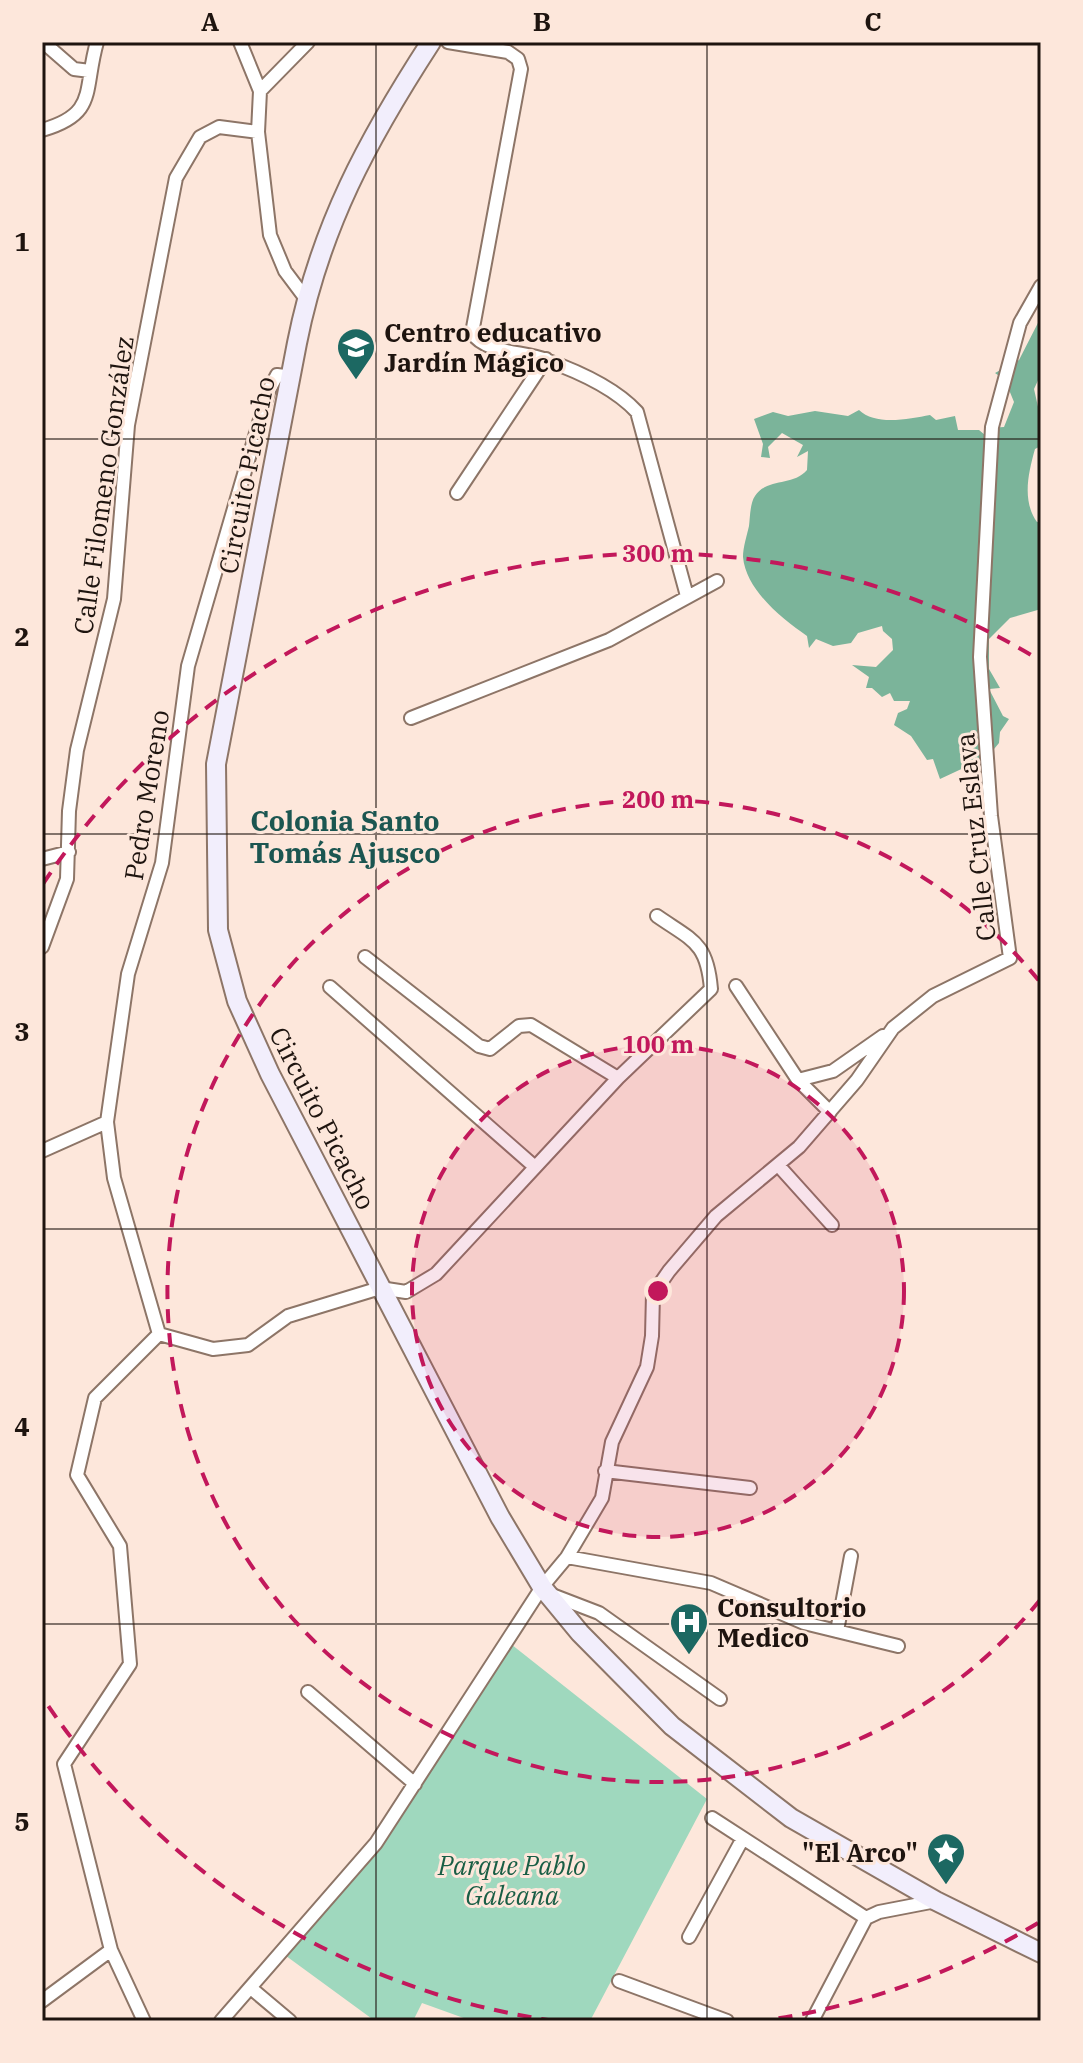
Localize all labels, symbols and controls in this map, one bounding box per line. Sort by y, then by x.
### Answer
text: A [201,4,219,38]
text: B [533,4,551,38]
text: C [864,4,882,38]
text: 1 [14,224,30,258]
place label: Centro educativo Jardín Mágico [384,315,602,379]
school or university icon: Centro educativo Jardín Mágico [335,326,377,381]
street label: Calle Filomeno González [65,334,141,636]
street label: Circuito Picacho [210,373,282,577]
text: 300 m [622,537,694,569]
text: 2 [14,619,30,653]
street label: Pedro Moreno [116,707,176,883]
street label: Calle Cruz Eslava [947,731,1003,943]
text: 200 m [622,783,694,815]
district label: Colonia Santo Tomás Ajusco [250,802,440,871]
text: 3 [14,1014,30,1048]
street label: Circuito Picacho [262,1021,384,1215]
text: 100 m [622,1028,694,1060]
centre of rings [644,1277,672,1305]
text: 4 [14,1409,30,1443]
place label: Consultorio Medico [717,1590,866,1654]
hospital icon: Consultorio Medico [668,1601,710,1656]
text: 5 [14,1804,30,1838]
place icon: "El Arco" [925,1831,967,1886]
place label: "El Arco" [802,1835,918,1869]
park label: Parque Pablo Galeana [437,1848,586,1912]

